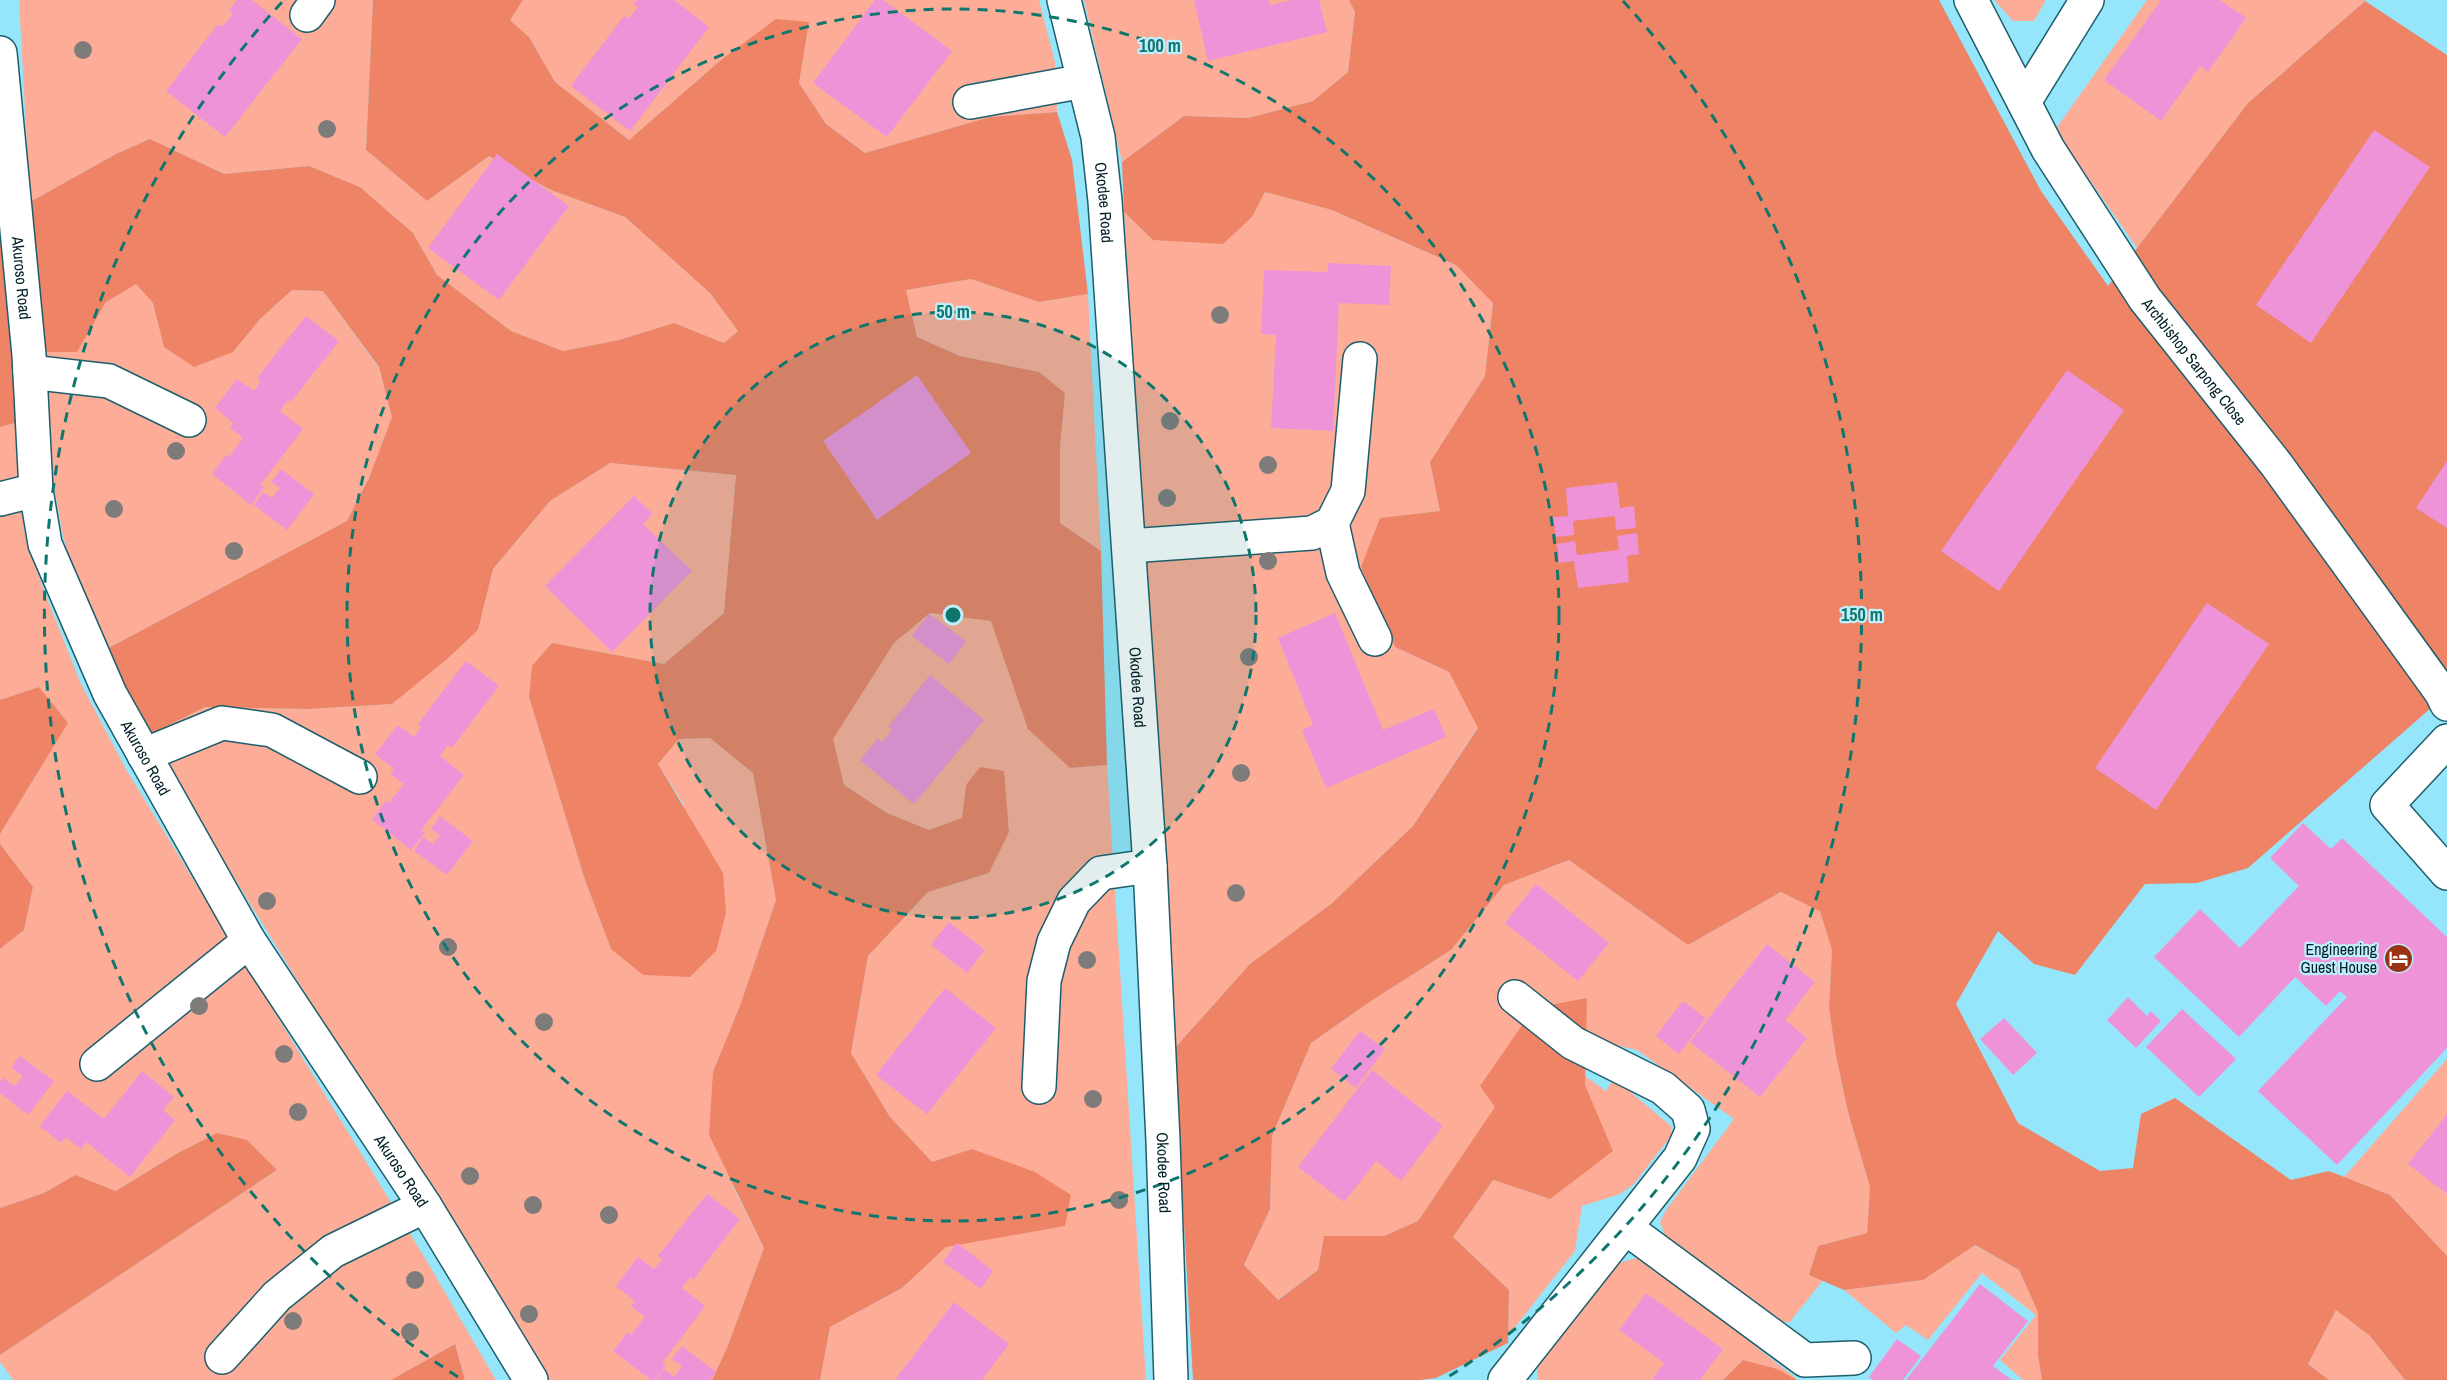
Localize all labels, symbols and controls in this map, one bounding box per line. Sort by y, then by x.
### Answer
text: 100 m [1139,33,1181,58]
street label: Okodee Road [1090,161,1119,244]
street label: Akuroso Road [7,235,37,320]
street label: Archbishop Sarpong Close [2137,292,2252,430]
text: 50 m [936,299,970,324]
text: 150 m [1841,602,1883,627]
centre of rings [943,605,963,625]
street label: Okodee Road [1124,646,1152,729]
street label: Akuroso Road [115,715,176,799]
place label: Engineering Guest House [2300,938,2378,978]
hotel icon: Engineering Guest House [2382,942,2414,974]
street label: Akuroso Road [369,1129,434,1211]
street label: Okodee Road [1152,1132,1176,1213]

